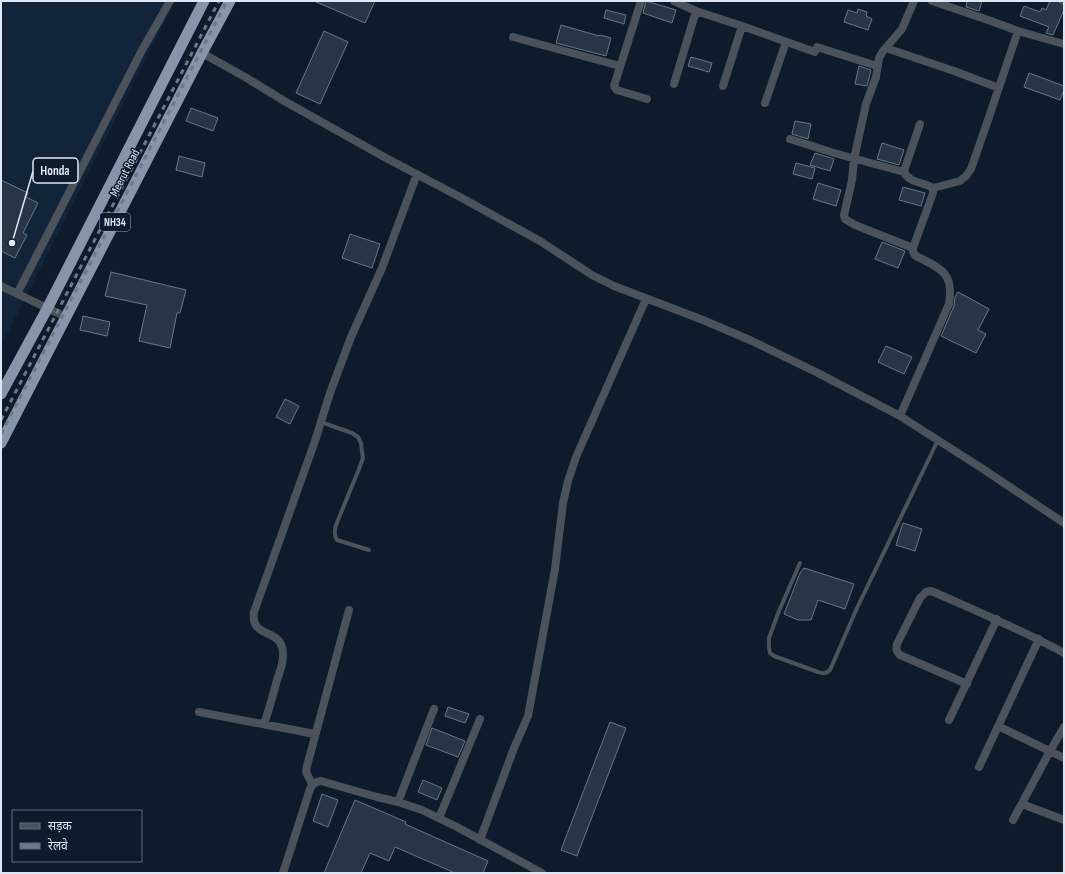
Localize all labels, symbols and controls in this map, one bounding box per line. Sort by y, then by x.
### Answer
street label: Meerut Road [107,147,143,199]
callout: Honda [33,158,78,183]
text: Honda [40,163,70,179]
road number: NH34 [100,213,130,231]
legend [12,810,142,862]
text: सड़क [48,819,73,834]
text: रेलवे [48,838,68,854]

